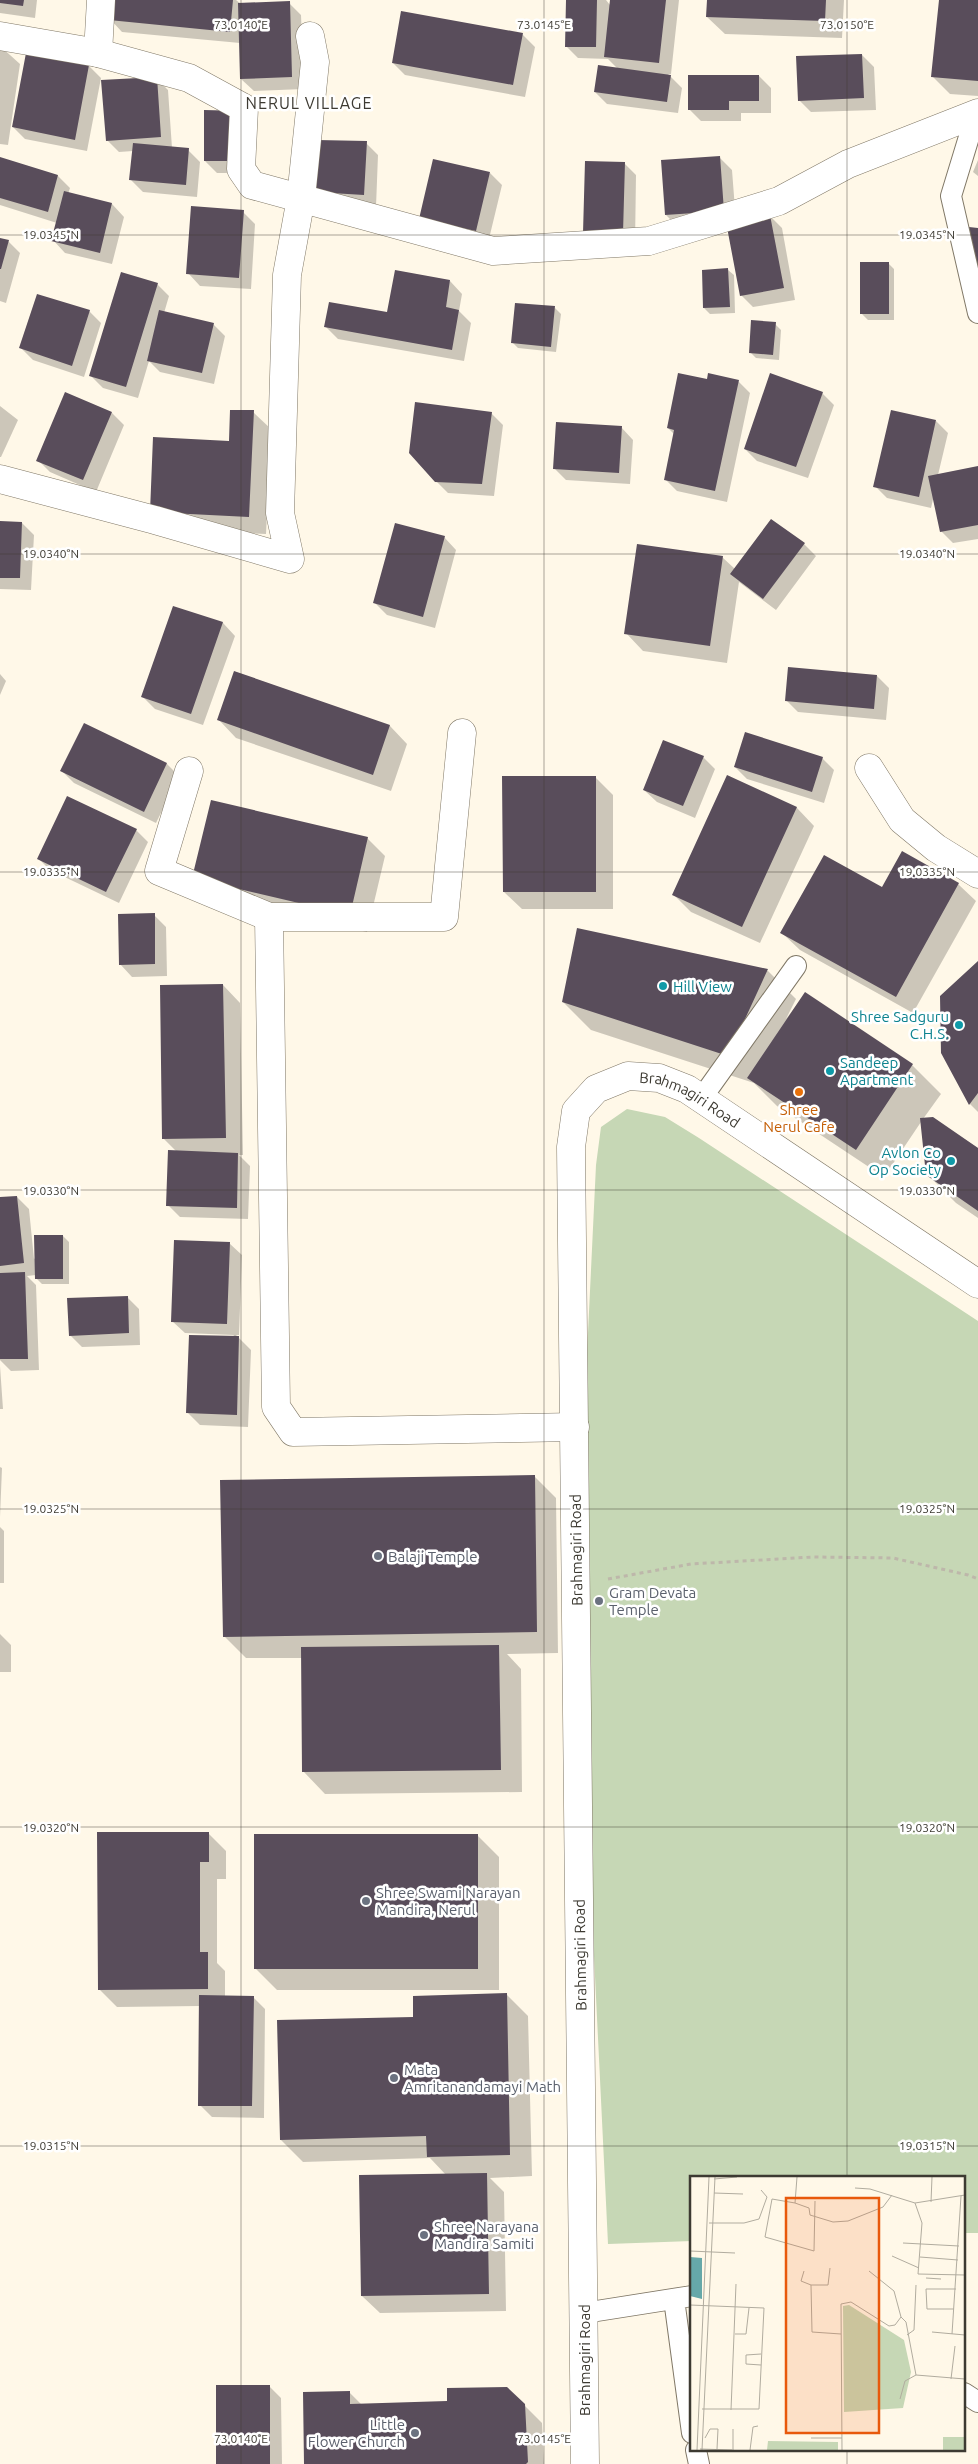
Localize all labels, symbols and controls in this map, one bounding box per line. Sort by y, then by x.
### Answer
text: 73.0140°E [214,18,268,31]
text: 73.0145°E [517,18,571,31]
text: 73.0150°E [820,18,874,31]
district label: NERUL VILLAGE [246,94,372,112]
text: 19.0345°N [23,228,79,241]
text: 19.0345°N [899,228,955,241]
text: 19.0340°N [23,547,79,560]
text: 19.0340°N [899,547,955,560]
text: 19.0335°N [23,865,79,878]
text: 19.0335°N [899,865,955,878]
place label: Hill View [673,978,732,995]
marker: Hill View [657,980,669,992]
place label: Shree Sadguru C.H.S. [851,1008,949,1042]
marker: Shree Sadguru C.H.S. [953,1019,965,1031]
place label: Sandeep Apartment [840,1054,914,1088]
marker: Sandeep Apartment [824,1065,836,1077]
street label: Brahmagiri Road [639,1068,743,1131]
marker: Shree Nerul Cafe [793,1086,805,1098]
place label: Shree Nerul Cafe [763,1101,835,1135]
place label: Avlon Co Op Society [868,1144,941,1178]
marker: Avlon Co Op Society [945,1155,957,1167]
text: 19.0330°N [23,1184,79,1197]
text: 19.0330°N [899,1184,955,1197]
street label: Brahmagiri Road [567,1494,585,1606]
text: 19.0325°N [23,1502,79,1515]
text: 19.0325°N [899,1502,955,1515]
place label: Balaji Temple [388,1548,477,1565]
marker: Balaji Temple [372,1550,384,1562]
place label: Gram Devata Temple [609,1584,696,1618]
marker: Gram Devata Temple [593,1595,605,1607]
text: 19.0320°N [23,1821,79,1834]
text: 19.0320°N [899,1821,955,1834]
place label: Shree Swami Narayan Mandira, Nerul [376,1884,521,1918]
marker: Shree Swami Narayan Mandira, Nerul [360,1895,372,1907]
street label: Brahmagiri Road [571,1899,589,2011]
place label: Mata Amritanandamayi Math [404,2061,561,2095]
marker: Mata Amritanandamayi Math [388,2072,400,2084]
text: 19.0315°N [23,2139,79,2152]
text: 19.0315°N [899,2139,955,2152]
inset map [690,2176,966,2452]
place label: Shree Narayana Mandira Samiti [434,2218,539,2252]
marker: Shree Narayana Mandira Samiti [418,2229,430,2241]
street label: Brahmagiri Road [576,2304,593,2416]
place label: Little Flower Church [308,2416,405,2450]
marker: Little Flower Church [409,2427,421,2439]
text: 73.0140°E [214,2432,268,2445]
text: 73.0145°E [517,2432,571,2445]

